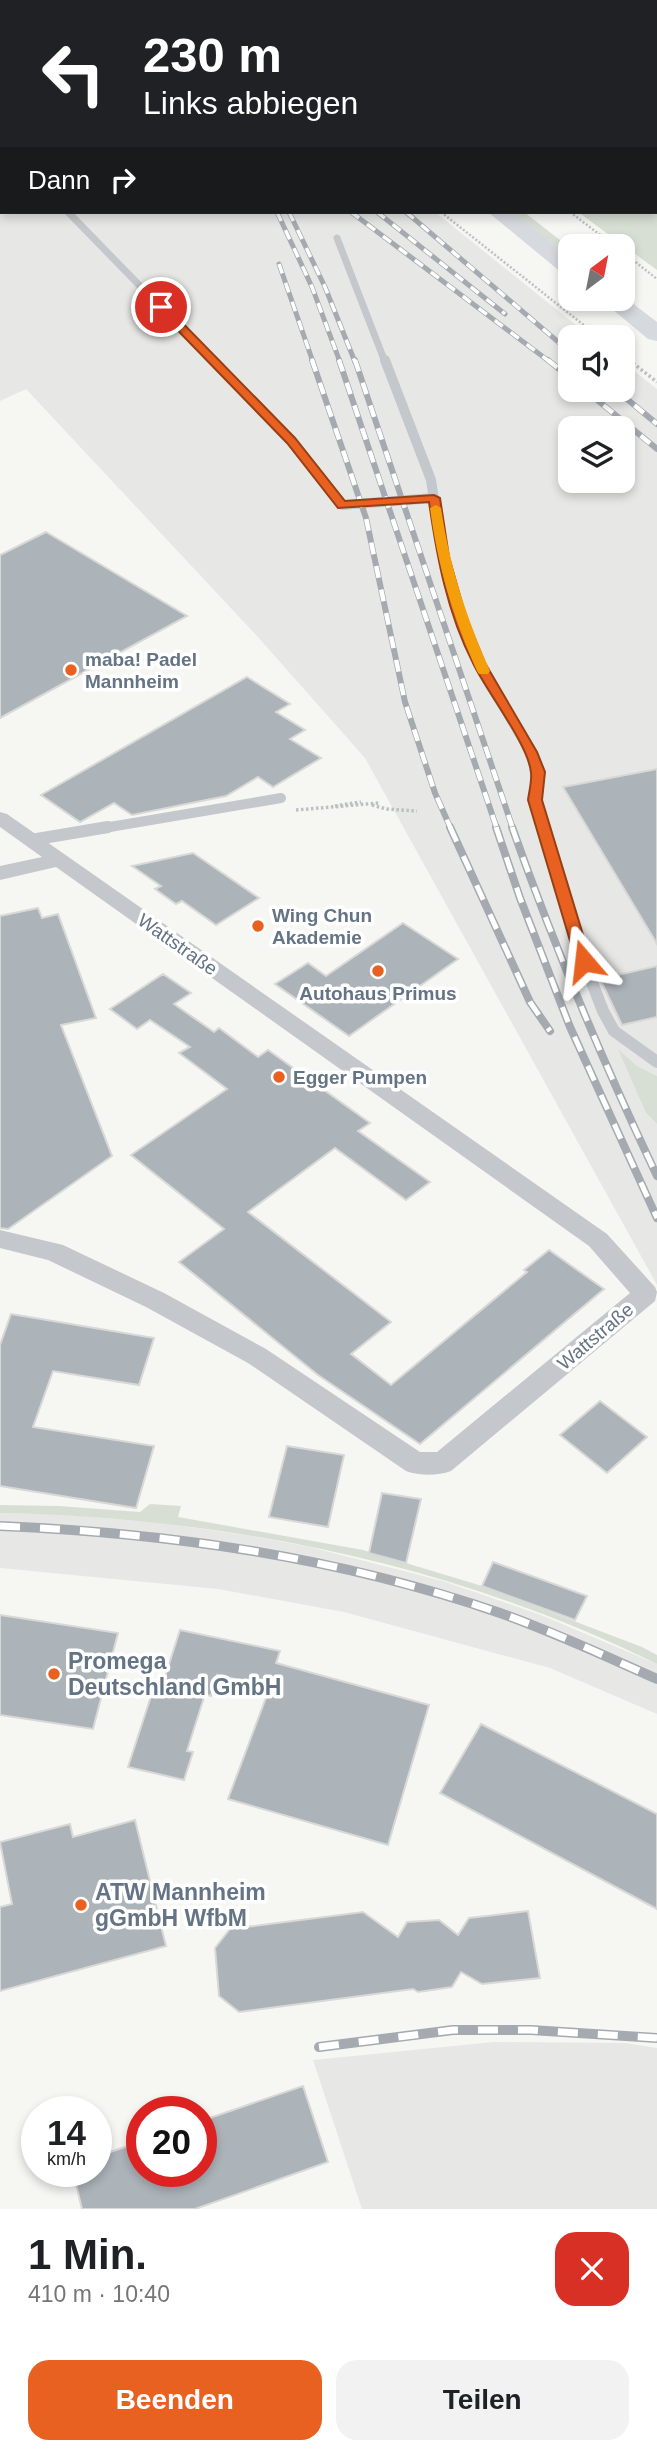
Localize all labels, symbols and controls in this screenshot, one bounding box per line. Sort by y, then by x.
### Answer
icon: left [28,28,119,119]
text: 230 m [143,28,282,82]
text: Links abbiegen [143,85,358,121]
icon: right [104,161,142,199]
text: Dann [28,165,90,195]
north arrow [558,234,635,312]
map controls [558,234,635,493]
pin [131,277,191,337]
icon: arrive [142,288,180,326]
button: sound [558,325,635,402]
button: layers [558,416,635,493]
place label: maba! Padel Mannheim [85,649,197,692]
marker: maba! Padel Mannheim [63,662,79,678]
place label: Wing Chun Akademie [272,905,372,948]
street label: Wattstraße [134,909,221,979]
marker: Wing Chun Akademie [250,918,266,934]
position arrow [547,924,621,998]
marker: Autohaus Primus [370,963,386,979]
place label: Autohaus Primus [299,983,457,1004]
place label: Egger Pumpen [293,1067,427,1088]
marker: Egger Pumpen [271,1069,287,1085]
street label: Wattstraße [553,1299,637,1374]
place label: Promega Deutschland GmbH [68,1648,281,1700]
marker: Promega Deutschland GmbH [46,1666,62,1682]
place label: ATW Mannheim gGmbH WfbM [95,1879,266,1931]
marker: ATW Mannheim gGmbH WfbM [73,1897,89,1913]
speed limit sign: 20 [126,2096,217,2187]
text: 14 [47,2113,86,2152]
text: km/h [47,2149,86,2169]
text: 1 Min. [28,2231,147,2278]
button: close [555,2232,629,2306]
text: 410 m · 10:40 [28,2281,170,2307]
button: Beenden [28,2360,322,2440]
button: Teilen [336,2360,629,2440]

